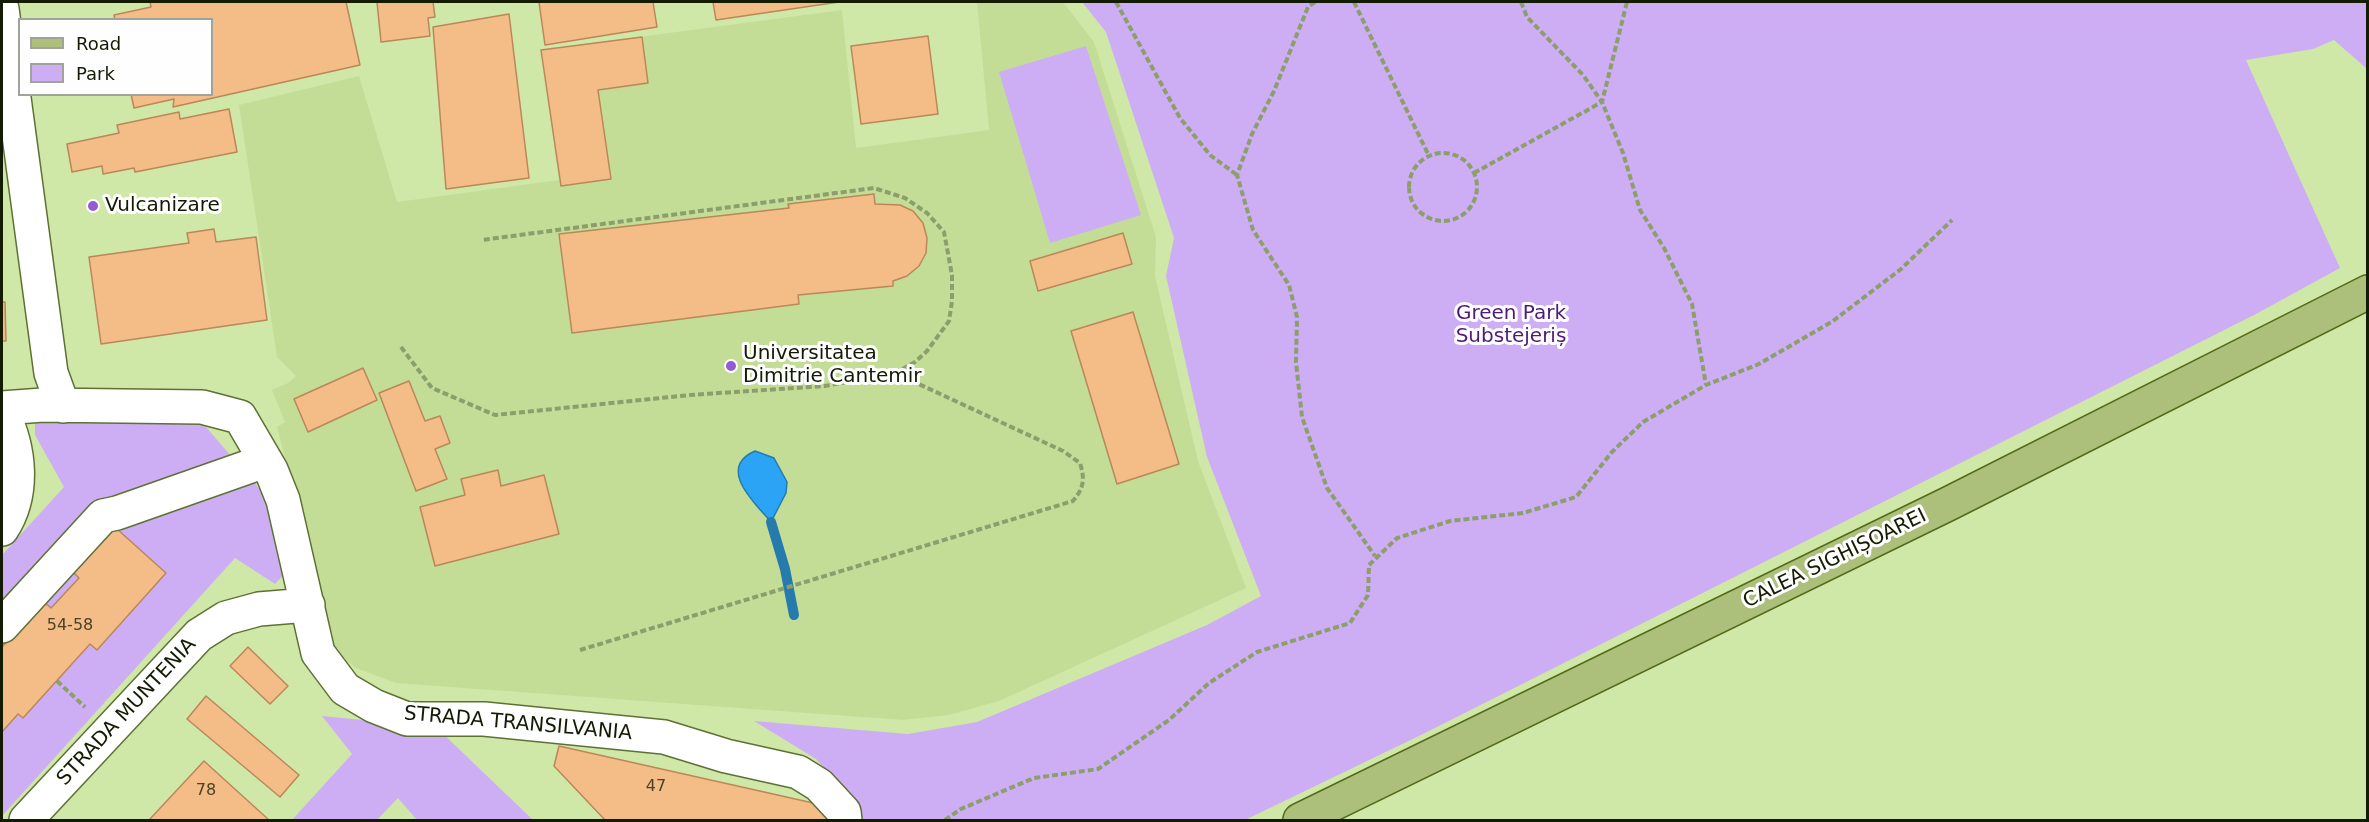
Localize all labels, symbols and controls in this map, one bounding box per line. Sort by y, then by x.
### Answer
legend [18,18,213,96]
text: Road [76,33,121,54]
text: Park [76,63,115,84]
place label: Vulcanizare [105,194,220,218]
marker: Vulcanizare [86,199,100,213]
park label: Green Park Substejeriș [1456,302,1566,349]
place label: Universitatea Dimitrie Cantemir [743,342,922,389]
marker: Universitatea Dimitrie Cantemir [724,359,738,373]
street label: CALEA SIGHIȘOAREI [1740,504,1930,614]
house number: 54-58 [47,616,93,636]
street label: STRADA MUNTENIA [52,633,202,791]
street label: STRADA TRANSILVANIA [403,702,633,746]
house number: 47 [646,777,666,797]
house number: 78 [196,781,216,801]

